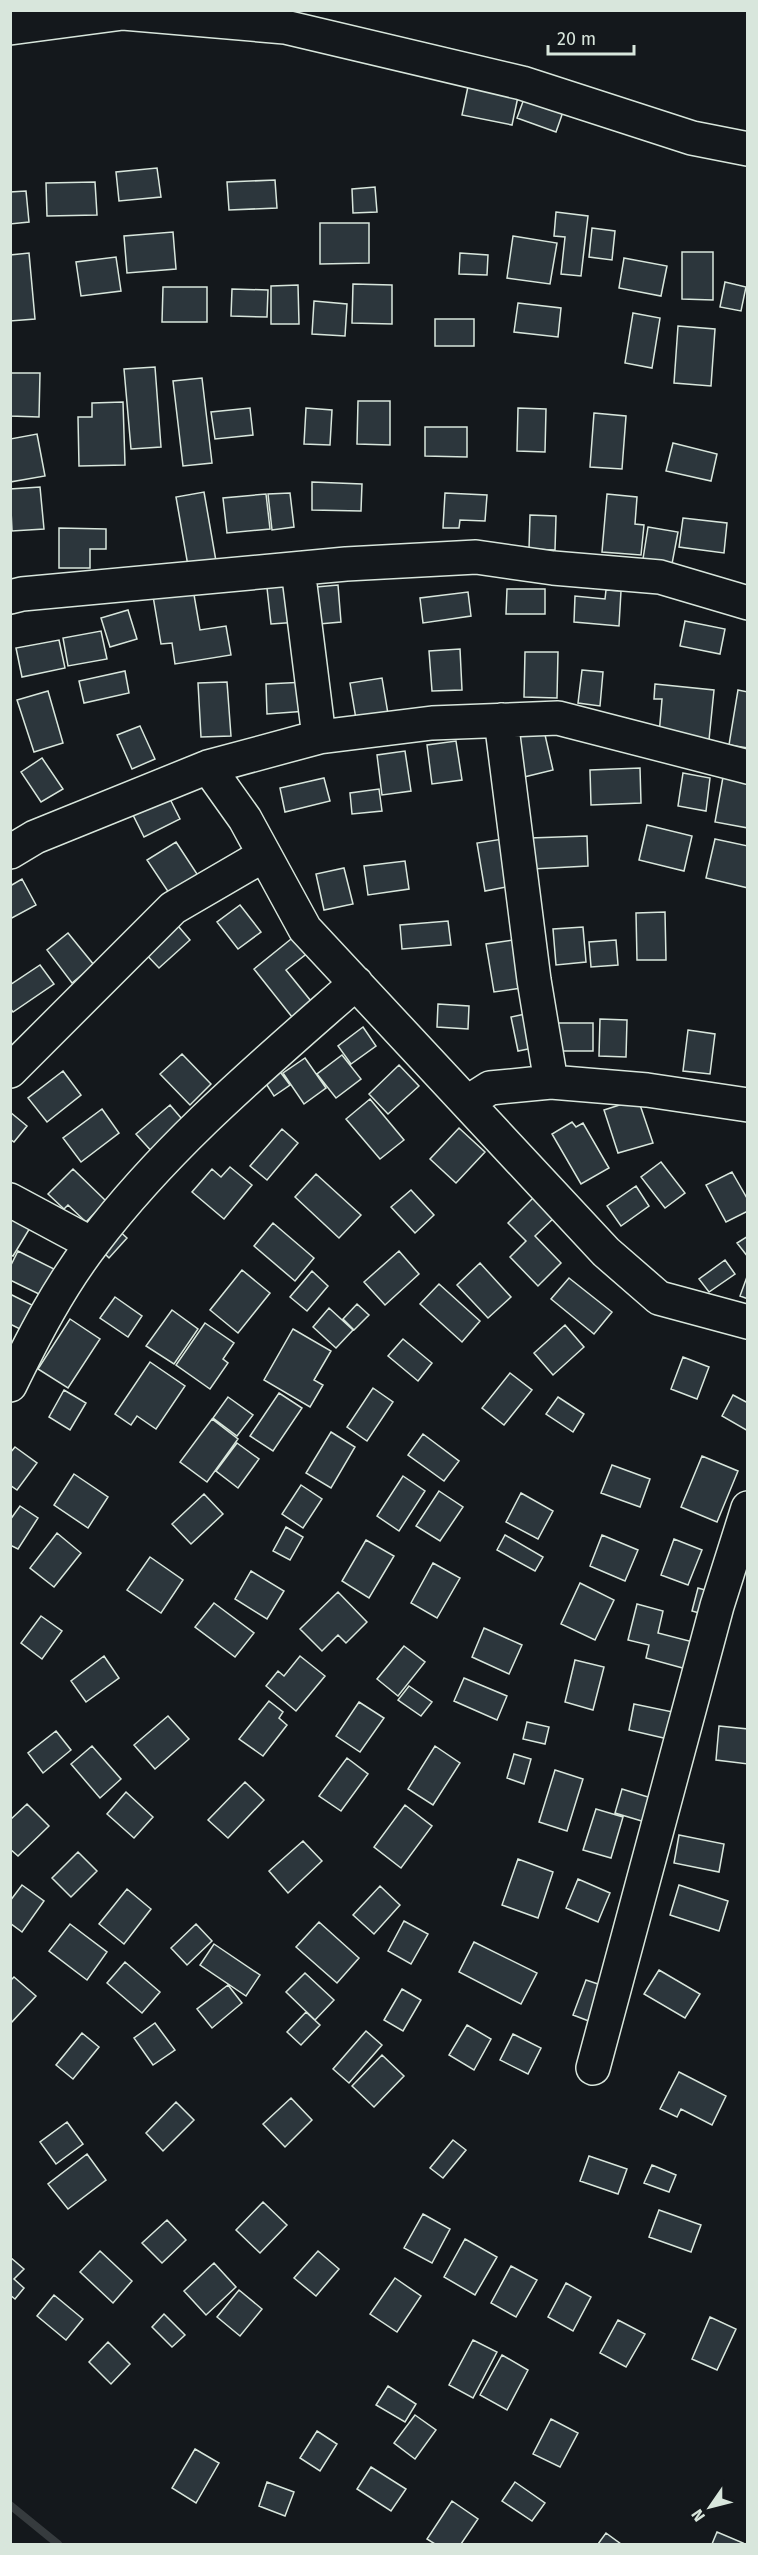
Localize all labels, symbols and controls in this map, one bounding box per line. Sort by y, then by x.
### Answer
scale bar [548,18,634,56]
text: 20 m [557,28,596,50]
north arrow [680,2477,740,2537]
text: N [687,2506,709,2525]

